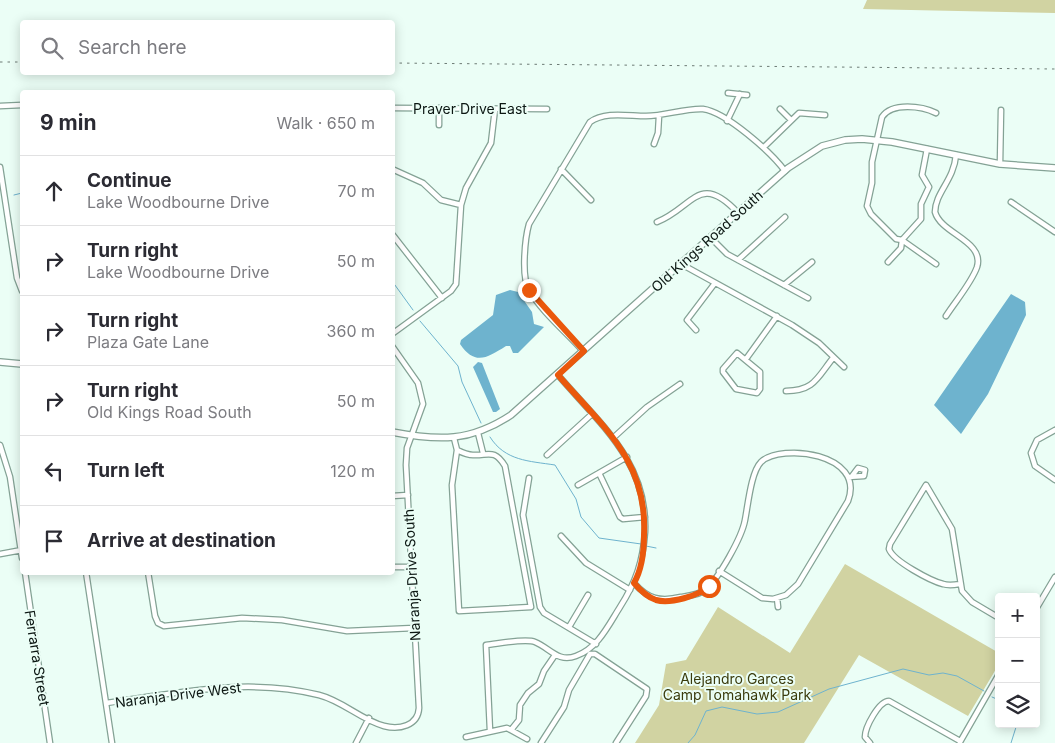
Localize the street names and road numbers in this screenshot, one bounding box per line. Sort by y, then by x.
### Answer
street label: Praver Drive East [413,100,527,117]
street label: Old Kings Road South [647,186,766,295]
street label: Naranja Drive South [400,509,423,641]
street label: Ferrarra Street [22,609,54,707]
street label: Naranja Drive West [114,678,242,711]

